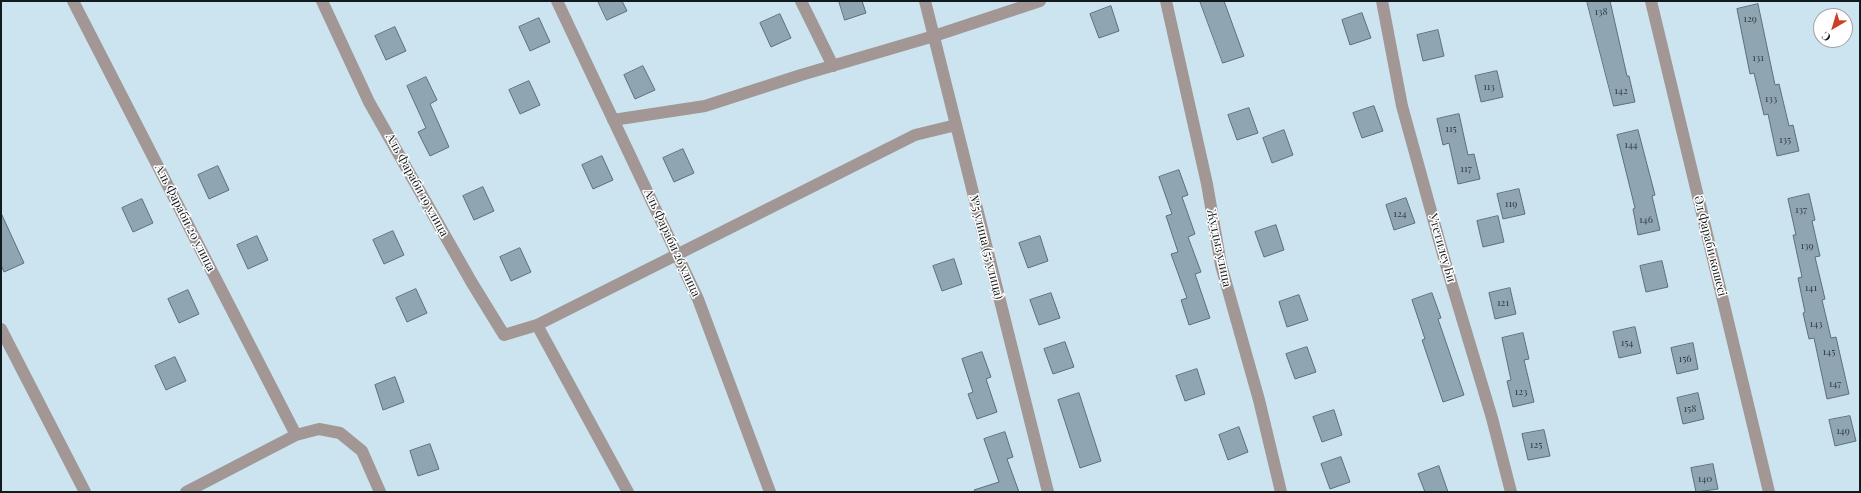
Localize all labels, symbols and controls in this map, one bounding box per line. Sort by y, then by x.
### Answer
house number: 138 [1594,6,1608,18]
north arrow [1813,8,1853,48]
house number: 129 [1743,13,1757,25]
text: С [1818,29,1834,45]
house number: 131 [1752,52,1764,64]
house number: 113 [1483,81,1495,93]
house number: 142 [1614,85,1628,97]
house number: 133 [1765,93,1777,105]
house number: 115 [1445,123,1457,135]
street label: Аль Фараби 19 улица [383,131,451,239]
house number: 135 [1779,134,1791,146]
house number: 144 [1624,139,1638,151]
street label: Аль Фараби 20 улица [152,162,218,274]
house number: 117 [1460,163,1472,175]
street label: Аль Фараби 26 улица [641,187,703,299]
street label: №5 улица (55 улица) [966,193,1006,301]
street label: Әл Фараби көшесі [1691,194,1729,298]
house number: 119 [1505,198,1517,210]
house number: 137 [1795,204,1807,216]
street label: Жулдыз улица [1204,208,1234,288]
house number: 124 [1393,208,1407,220]
street label: Утетилеу Би [1425,212,1459,284]
house number: 146 [1639,214,1653,226]
house number: 139 [1800,240,1814,252]
house number: 141 [1805,282,1817,294]
house number: 121 [1497,297,1509,309]
house number: 143 [1810,318,1822,330]
house number: 154 [1621,337,1633,349]
house number: 145 [1823,346,1835,358]
house number: 156 [1679,353,1691,365]
house number: 147 [1829,378,1841,390]
house number: 123 [1515,386,1527,398]
house number: 158 [1684,403,1696,415]
house number: 149 [1836,425,1850,437]
house number: 125 [1530,439,1542,451]
house number: 140 [1698,473,1712,485]

